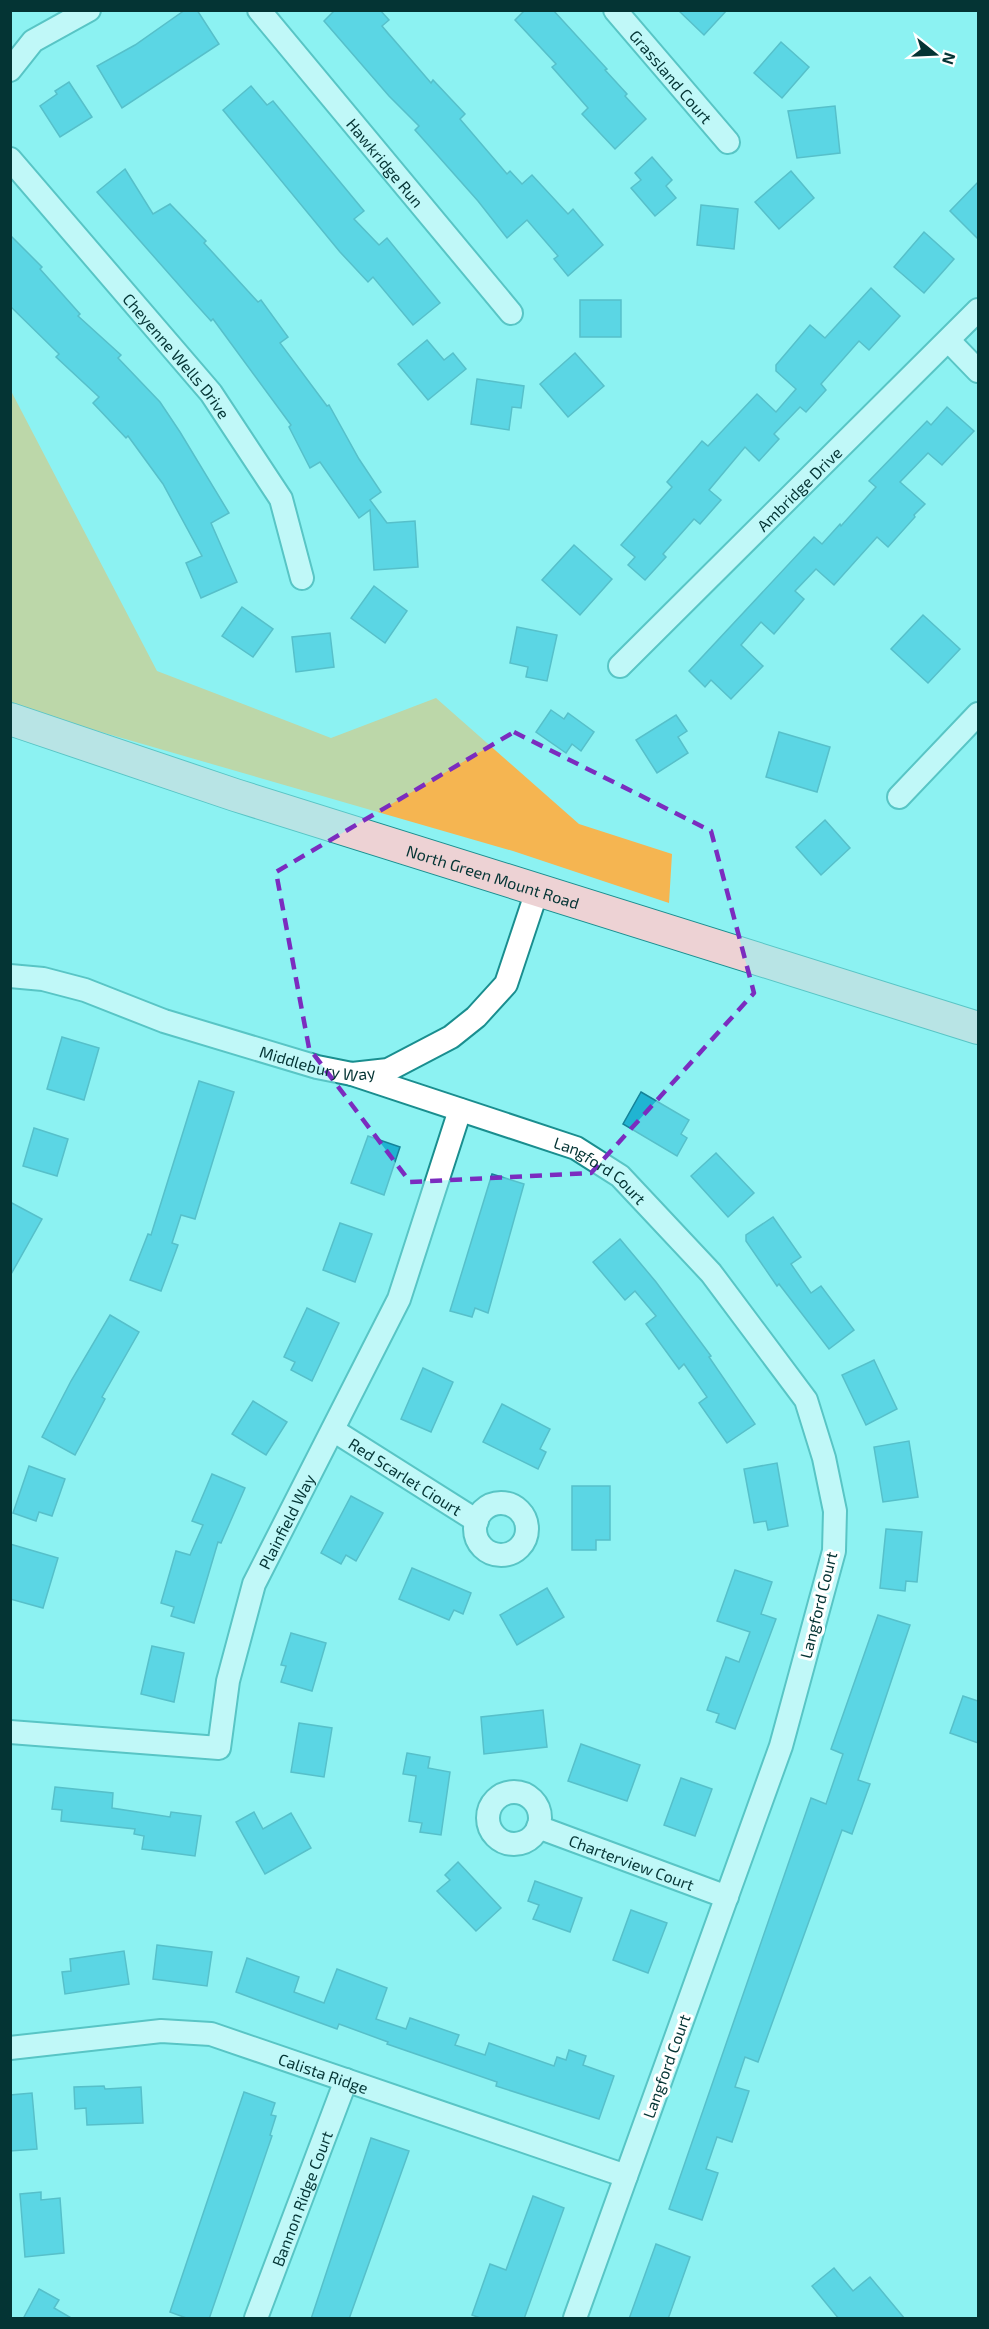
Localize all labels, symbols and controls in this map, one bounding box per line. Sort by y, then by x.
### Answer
north arrow [905,24,965,84]
street label: Grassland Court [626,25,717,127]
text: N [939,50,961,67]
street label: Hawkridge Run [343,114,428,211]
street label: Cheyenne Wells Drive [120,289,234,422]
street label: Ambridge Drive [752,442,845,534]
street label: North Green Mount Road [404,840,582,912]
street label: Middlebury Way [258,1041,377,1084]
street label: Langford Court [552,1132,651,1208]
street label: Red Scarlet Ciourt [346,1433,466,1519]
street label: Plainfield Way [254,1470,318,1572]
street label: Langford Court [796,1550,840,1660]
street label: Charterview Court [567,1830,697,1894]
street label: Langford Court [638,2011,694,2121]
street label: Calista Ridge [276,2048,371,2097]
street label: Bannon Ridge Court [267,2128,335,2269]

